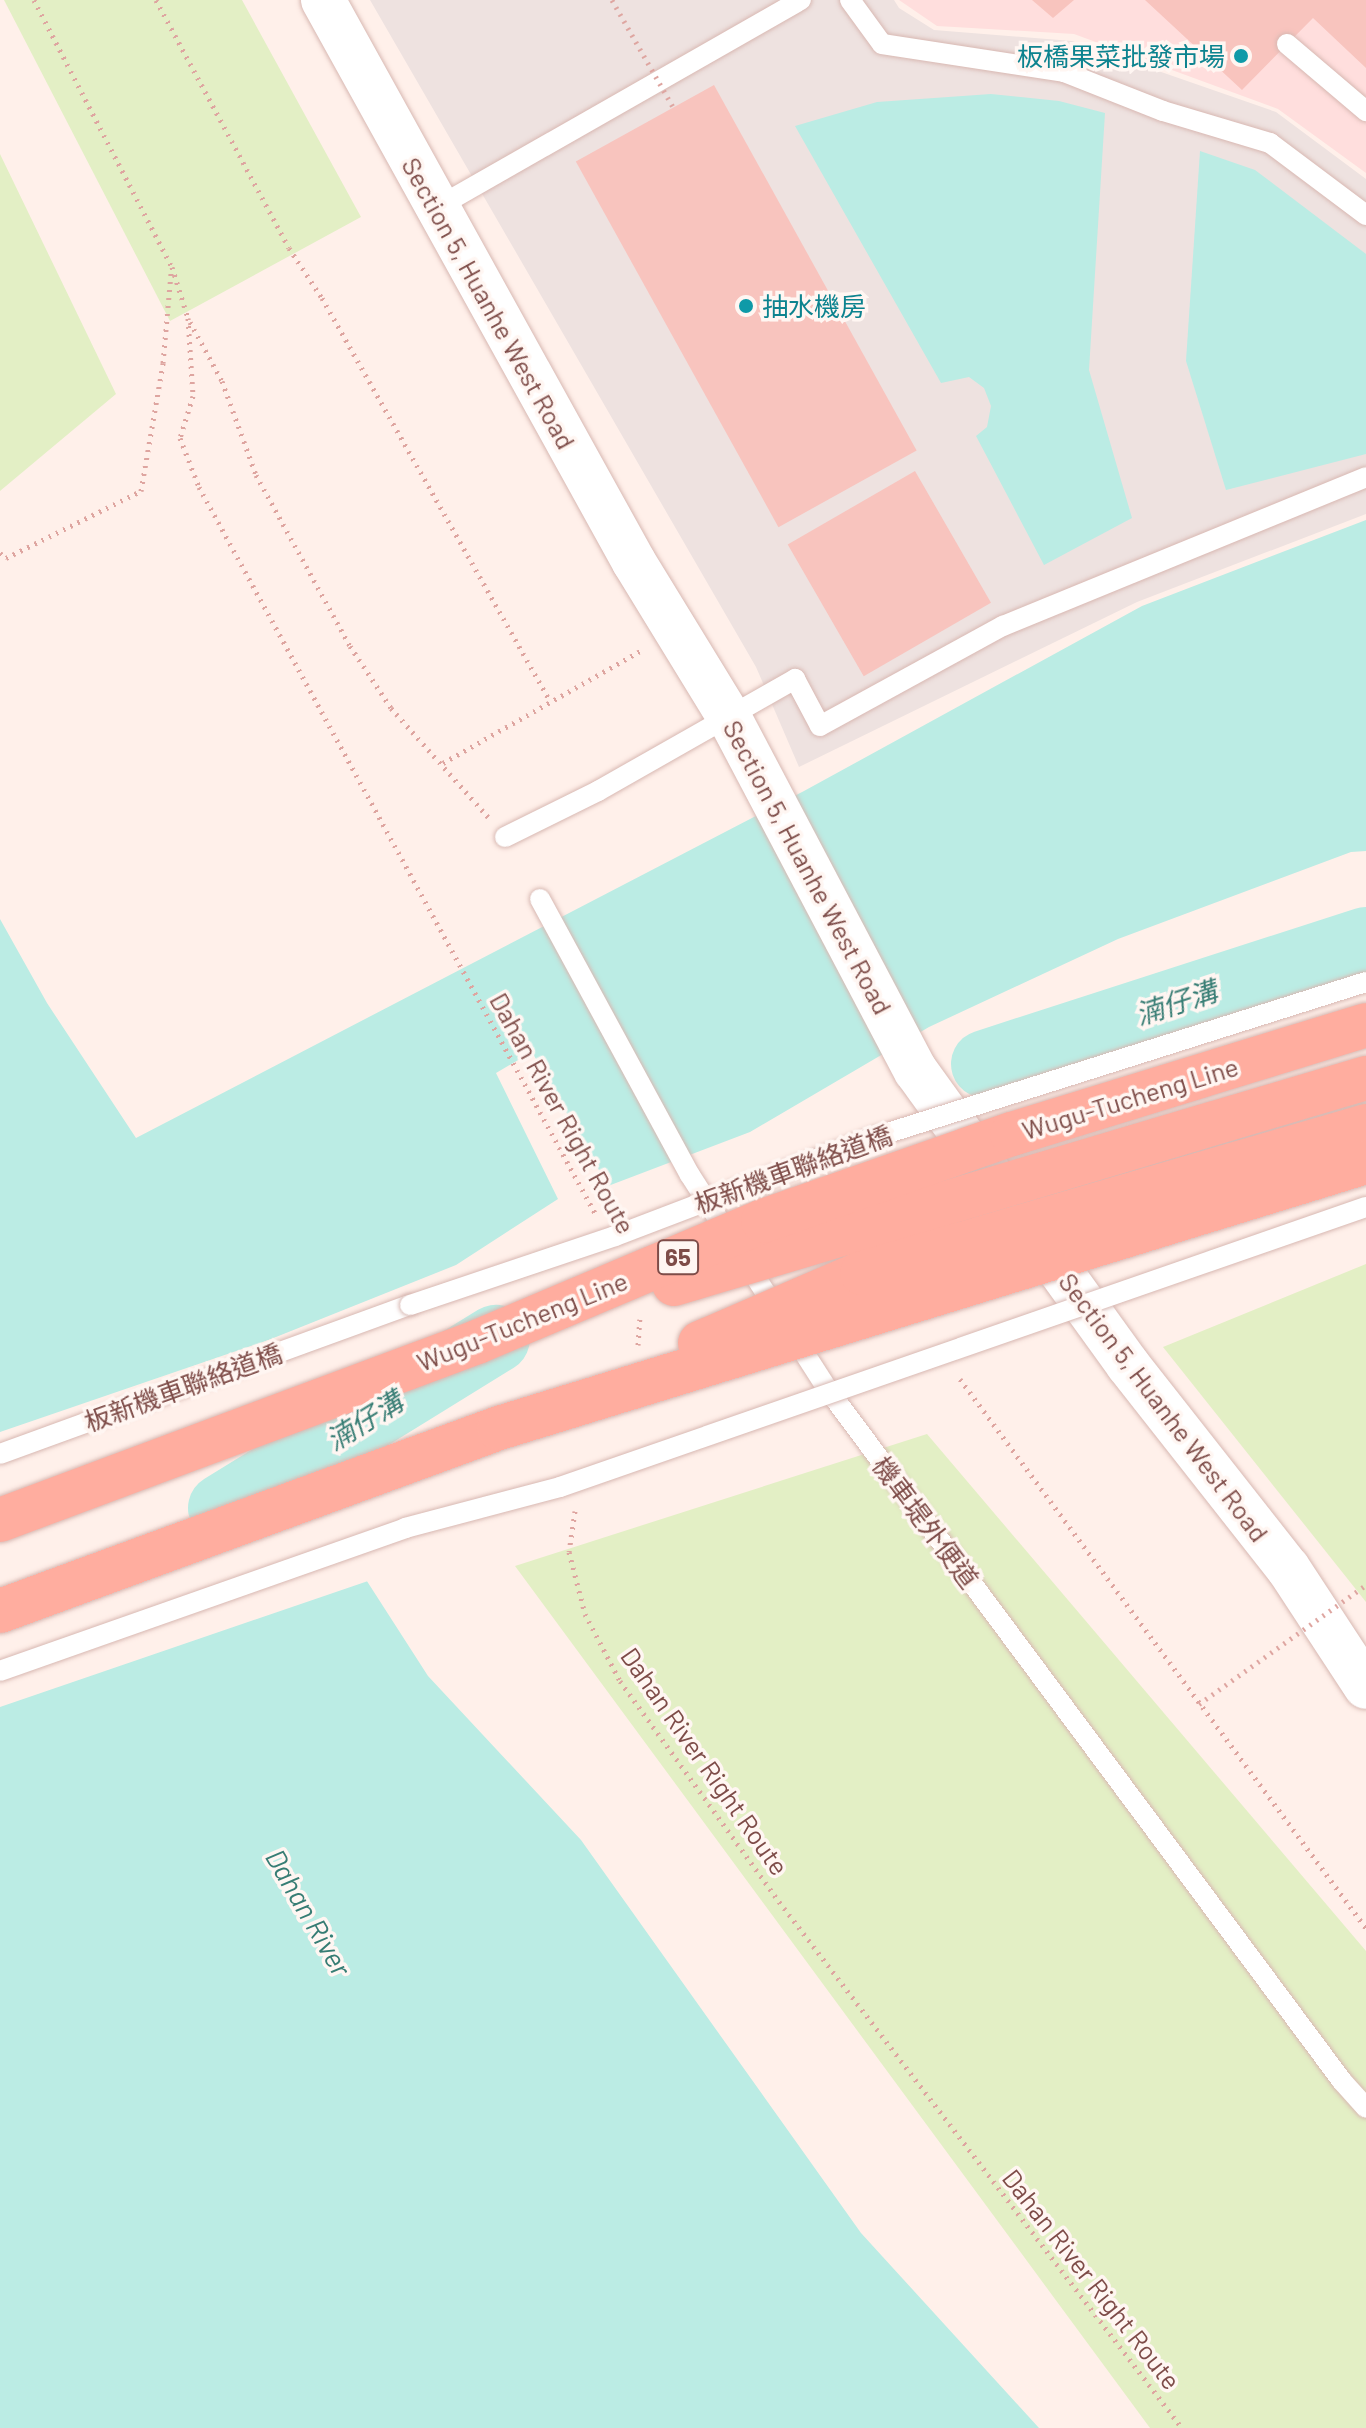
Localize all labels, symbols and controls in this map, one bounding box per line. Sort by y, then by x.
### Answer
place label: 板橋果菜批發市場 [1017,40,1225,72]
marker: 板橋果菜批發市場 [1232,47,1250,65]
street label: Section 5, Huanhe West Road [396,152,582,454]
place label: 抽水機房 [762,290,866,322]
marker: 抽水機房 [737,297,755,315]
street label: Section 5, Huanhe West Road [717,715,899,1019]
water label: 湳仔溝 [1131,973,1221,1031]
street label: Dahan River Right Route [484,987,642,1239]
street label: Wugu-Tucheng Line [1018,1050,1242,1146]
street label: 板新機車聯絡道橋 [690,1119,896,1219]
road number: 65 [656,1237,700,1277]
street label: Wugu-Tucheng Line [412,1265,632,1377]
street label: Section 5, Huanhe West Road [1053,1266,1275,1548]
street label: 板新機車聯絡道橋 [80,1337,286,1437]
water label: 湳仔溝 [319,1383,409,1457]
street label: 機車堤外便道 [867,1450,985,1594]
street label: Dahan River Right Route [615,1641,795,1881]
water label: Dahan River [259,1843,359,1981]
street label: Dahan River Right Route [996,2163,1188,2395]

